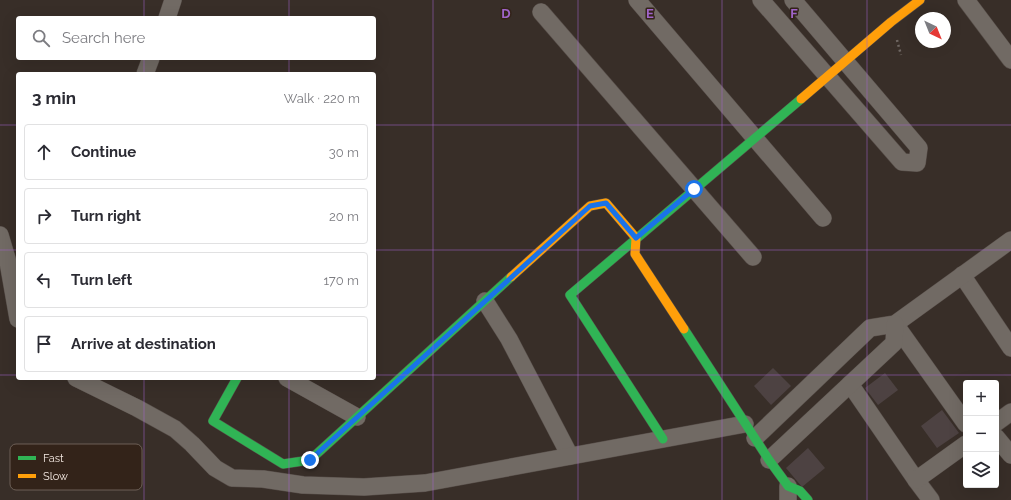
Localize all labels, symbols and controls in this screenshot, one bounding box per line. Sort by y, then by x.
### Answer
text: D [501,6,511,21]
text: E [646,6,654,21]
text: F [790,6,798,21]
north arrow [915,12,951,48]
search box [16,16,376,60]
icon: search [30,27,52,49]
text: Search here [62,29,145,47]
text: 3 min [32,88,76,108]
text: Walk · 220 m [284,91,360,106]
icon: ahead [33,141,55,163]
text: Continue [71,143,136,161]
text: 30 m [329,145,359,160]
route start [685,180,703,198]
icon: right [33,205,55,227]
text: Turn right [71,207,141,225]
text: 20 m [329,209,359,224]
icon: left [33,269,55,291]
text: Turn left [71,271,132,289]
text: 170 m [323,273,359,288]
icon: arrive [33,333,55,355]
text: Arrive at destination [71,335,216,353]
map controls [963,380,999,488]
button: + [963,380,999,416]
button: − [963,416,999,452]
legend [10,444,142,490]
route end [301,451,319,469]
text: Fast [43,452,64,465]
button: layers [963,452,999,488]
text: Slow [43,470,68,483]

